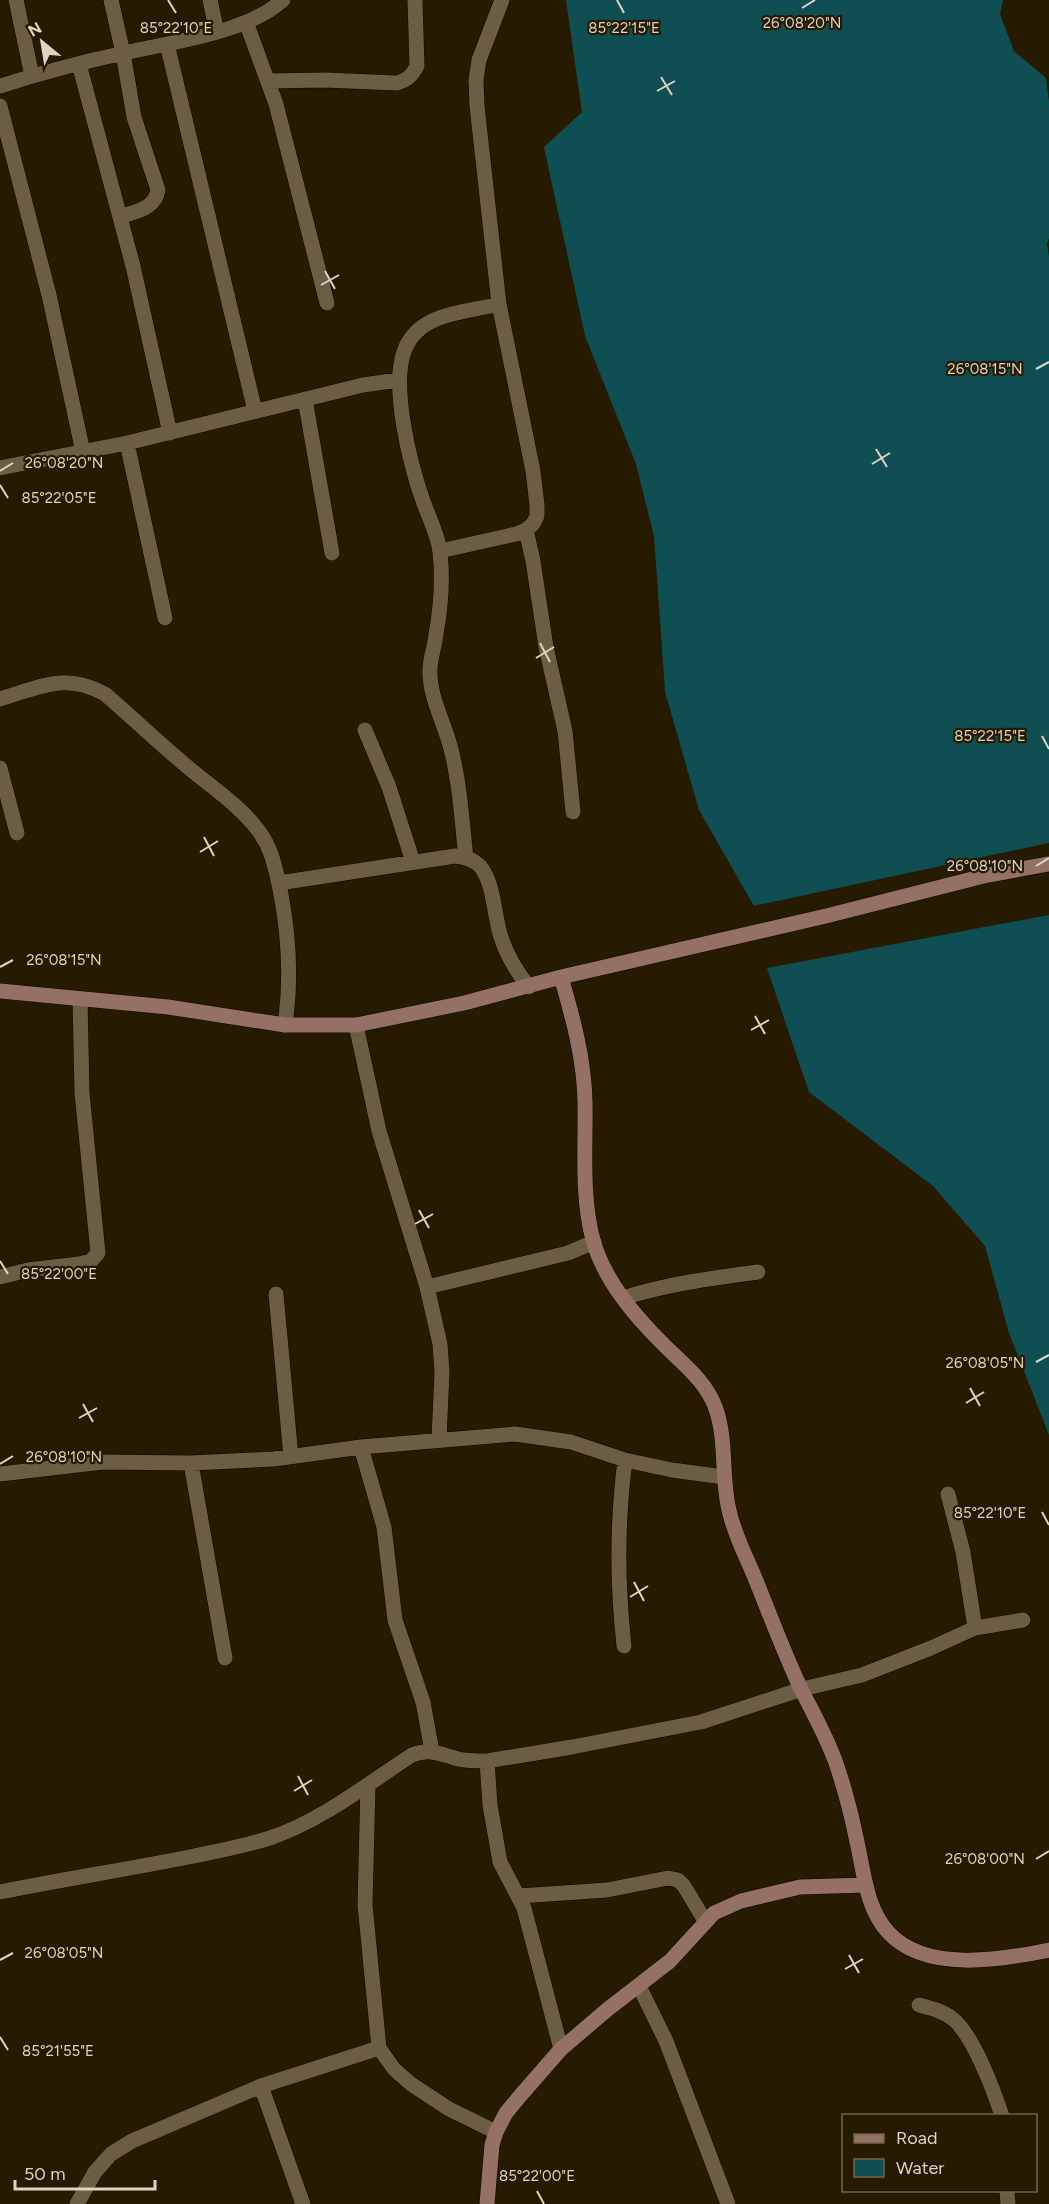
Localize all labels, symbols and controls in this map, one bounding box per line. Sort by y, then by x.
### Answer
north arrow [12,12,72,72]
text: 26°08'20"N [763,14,841,32]
text: N [25,18,45,41]
text: 85°22'10"E [140,19,212,37]
text: 85°22'15"E [588,19,660,37]
text: 26°08'15"N [947,360,1023,378]
text: 26°08'20"N [25,454,103,472]
text: 85°22'05"E [21,489,97,507]
text: 85°22'15"E [954,727,1026,745]
text: 26°08'10"N [947,857,1023,875]
text: 26°08'15"N [26,951,102,969]
text: 85°22'00"E [21,1265,97,1283]
text: 26°08'05"N [946,1354,1024,1372]
text: 26°08'10"N [26,1448,102,1466]
text: 85°22'10"E [954,1504,1026,1522]
text: 26°08'00"N [945,1850,1025,1868]
text: 26°08'05"N [25,1944,103,1962]
text: 85°21'55"E [22,2042,94,2060]
legend [842,2114,1037,2192]
text: Road [896,2127,937,2149]
scale bar [15,2153,154,2191]
text: Water [896,2157,944,2179]
text: 50 m [24,2163,66,2185]
text: 85°22'00"E [499,2167,575,2185]

